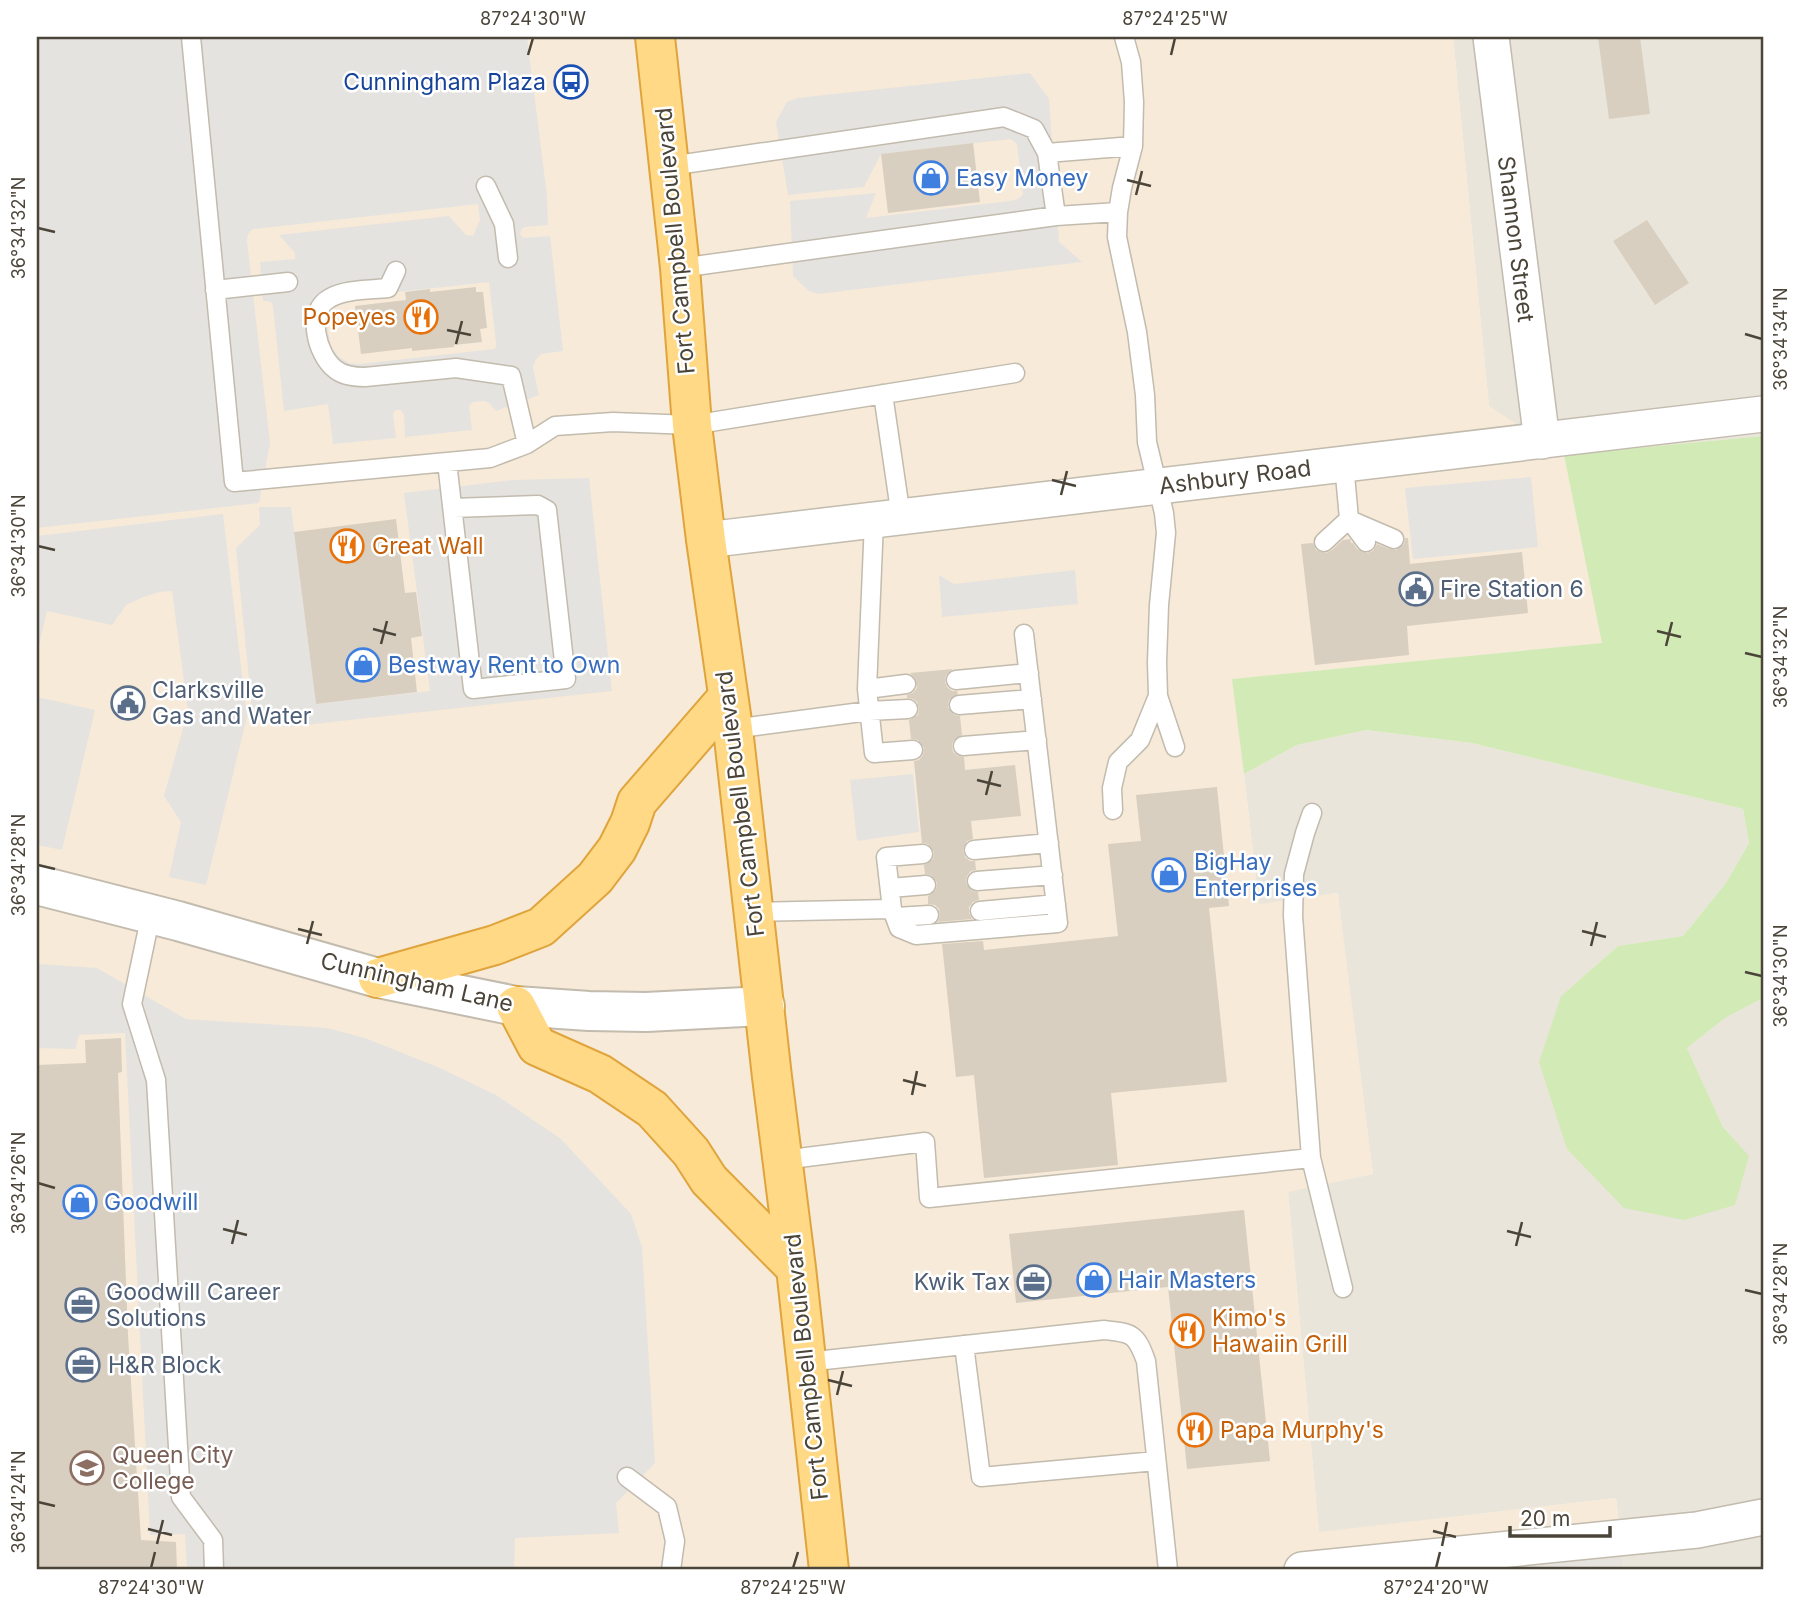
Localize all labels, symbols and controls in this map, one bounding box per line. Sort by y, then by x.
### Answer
text: 87°24'30"W [480,8,586,29]
text: 87°24'25"W [1122,8,1228,29]
bus stop icon: Cunningham Plaza [552,63,590,101]
place label: Cunningham Plaza [343,68,546,96]
street label: Fort Campbell Boulevard [649,106,701,376]
street label: Shannon Street [1492,154,1540,324]
shop icon: Easy Money [912,159,950,197]
place label: Easy Money [956,164,1088,192]
text: 36°34'32"N [8,177,29,279]
text: 36°34'34"N [1770,287,1791,391]
restaurant icon: Popeyes [402,298,440,336]
place label: Popeyes [303,303,396,331]
street label: Ashbury Road [1157,454,1313,500]
text: 36°34'30"N [8,494,29,598]
restaurant icon: Great Wall [328,527,366,565]
place label: Great Wall [372,532,484,560]
public building icon: Fire Station 6 [1397,570,1435,608]
place label: Fire Station 6 [1440,575,1584,603]
text: 36°34'32"N [1770,606,1791,708]
shop icon: Bestway Rent to Own [344,646,382,684]
place label: Bestway Rent to Own [388,651,620,679]
street label: Fort Campbell Boulevard [710,670,770,938]
place label: Clarksville Gas and Water [152,676,312,730]
public building icon: Clarksville Gas and Water [109,684,147,722]
text: 36°34'28"N [8,814,29,916]
place label: BigHay Enterprises [1194,848,1318,902]
shop icon: BigHay Enterprises [1150,856,1188,894]
text: 36°34'30"N [1770,924,1791,1028]
street label: Cunningham Lane [318,946,516,1018]
text: 36°34'26"N [8,1132,29,1234]
shop icon: Goodwill [61,1183,99,1221]
place label: Goodwill [104,1188,198,1216]
street label: Fort Campbell Boulevard [778,1232,834,1502]
text: 36°34'28"N [1770,1243,1791,1345]
shop icon: Hair Masters [1075,1261,1113,1299]
office icon: Kwik Tax [1015,1263,1053,1301]
place label: Hair Masters [1118,1266,1256,1294]
place label: Kwik Tax [914,1268,1010,1296]
place label: Goodwill Career Solutions [106,1278,281,1332]
office icon: Goodwill Career Solutions [63,1286,101,1324]
place label: Kimo's Hawaiin Grill [1212,1304,1348,1358]
restaurant icon: Kimo's Hawaiin Grill [1168,1312,1206,1350]
office icon: H&R Block [64,1346,102,1384]
place label: H&R Block [108,1351,222,1379]
restaurant icon: Papa Murphy's [1176,1411,1214,1449]
place label: Papa Murphy's [1220,1416,1384,1444]
place label: Queen City College [112,1441,233,1495]
school or university icon: Queen City College [68,1449,106,1487]
text: 36°34'24"N [8,1451,29,1553]
scale bar [1510,1495,1609,1539]
text: 20 m [1520,1506,1570,1531]
text: 87°24'30"W [98,1577,204,1598]
text: 87°24'25"W [740,1577,846,1598]
text: 87°24'20"W [1383,1577,1489,1598]

